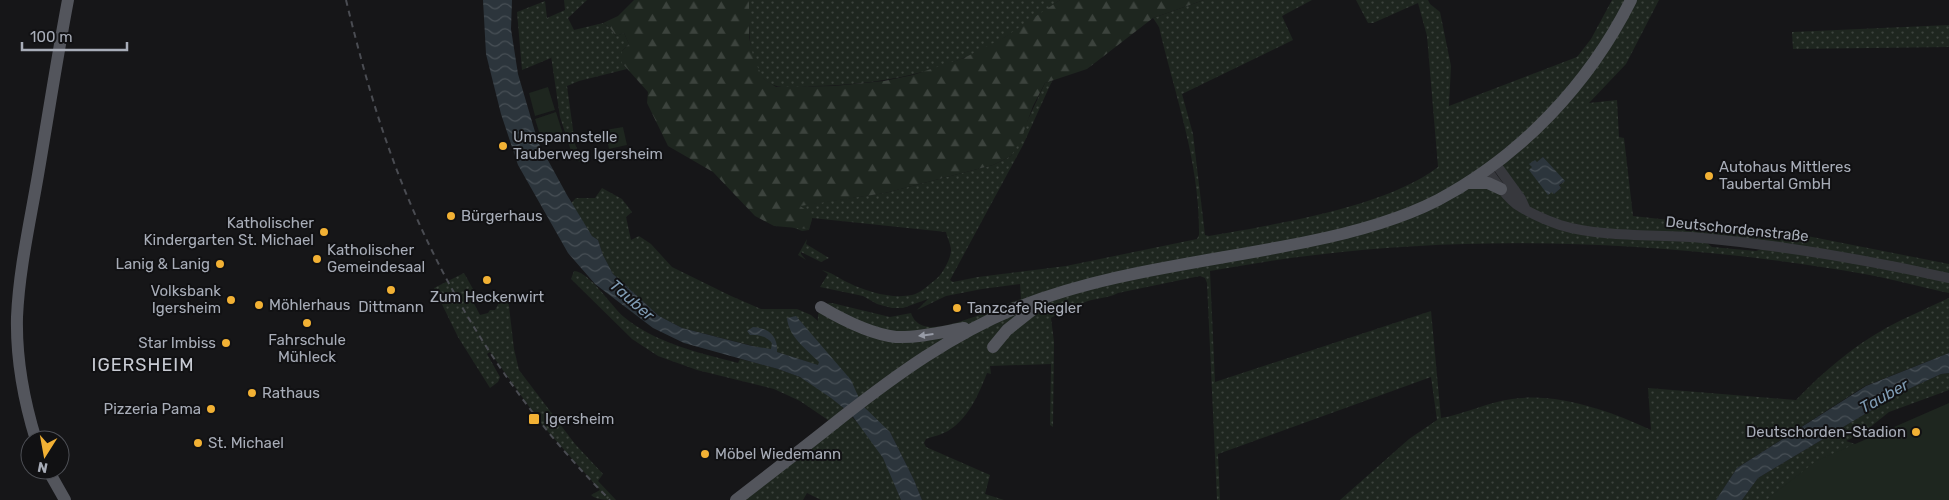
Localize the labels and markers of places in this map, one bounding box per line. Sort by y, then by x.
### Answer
place label: Umspannstelle Tauberweg Igersheim [513,128,663,163]
marker: Umspannstelle Tauberweg Igersheim [497,140,509,152]
place label: Autohaus Mittleres Taubertal GmbH [1719,158,1851,193]
marker: Autohaus Mittleres Taubertal GmbH [1703,170,1715,182]
place label: Bürgerhaus [461,207,543,225]
marker: Bürgerhaus [445,210,457,222]
place label: Katholischer Kindergarten St. Michael [144,214,314,249]
marker: Katholischer Kindergarten St. Michael [318,226,330,238]
place label: Katholischer Gemeindesaal [327,241,425,276]
marker: Katholischer Gemeindesaal [311,253,323,265]
place label: Lanig & Lanig [115,255,210,273]
marker: Lanig & Lanig [214,258,226,270]
marker: Zum Heckenwirt [481,274,493,286]
place label: Volksbank Igersheim [150,282,221,317]
marker: Dittmann [385,284,397,296]
place label: Zum Heckenwirt [430,288,544,306]
marker: Volksbank Igersheim [225,294,237,306]
place label: Möhlerhaus [269,296,351,314]
place label: Dittmann [358,298,424,316]
marker: Möhlerhaus [253,299,265,311]
place label: Tanzcafe Riegler [967,299,1082,317]
marker: Tanzcafe Riegler [951,302,963,314]
marker: Fahrschule Mühleck [301,317,313,329]
place label: Fahrschule Mühleck [268,331,346,366]
place label: Star Imbiss [138,334,216,352]
marker: Star Imbiss [220,337,232,349]
place label: Rathaus [262,384,320,402]
marker: Rathaus [246,387,258,399]
place label: Pizzeria Pama [104,400,201,418]
marker: Pizzeria Pama [205,403,217,415]
place label: Igersheim [545,410,614,428]
marker: Igersheim [527,412,541,426]
place label: Deutschorden-Stadion [1746,423,1906,441]
marker: Deutschorden-Stadion [1910,426,1922,438]
place label: St. Michael [208,434,284,452]
marker: St. Michael [192,437,204,449]
place label: Möbel Wiedemann [715,445,841,463]
marker: Möbel Wiedemann [699,448,711,460]

